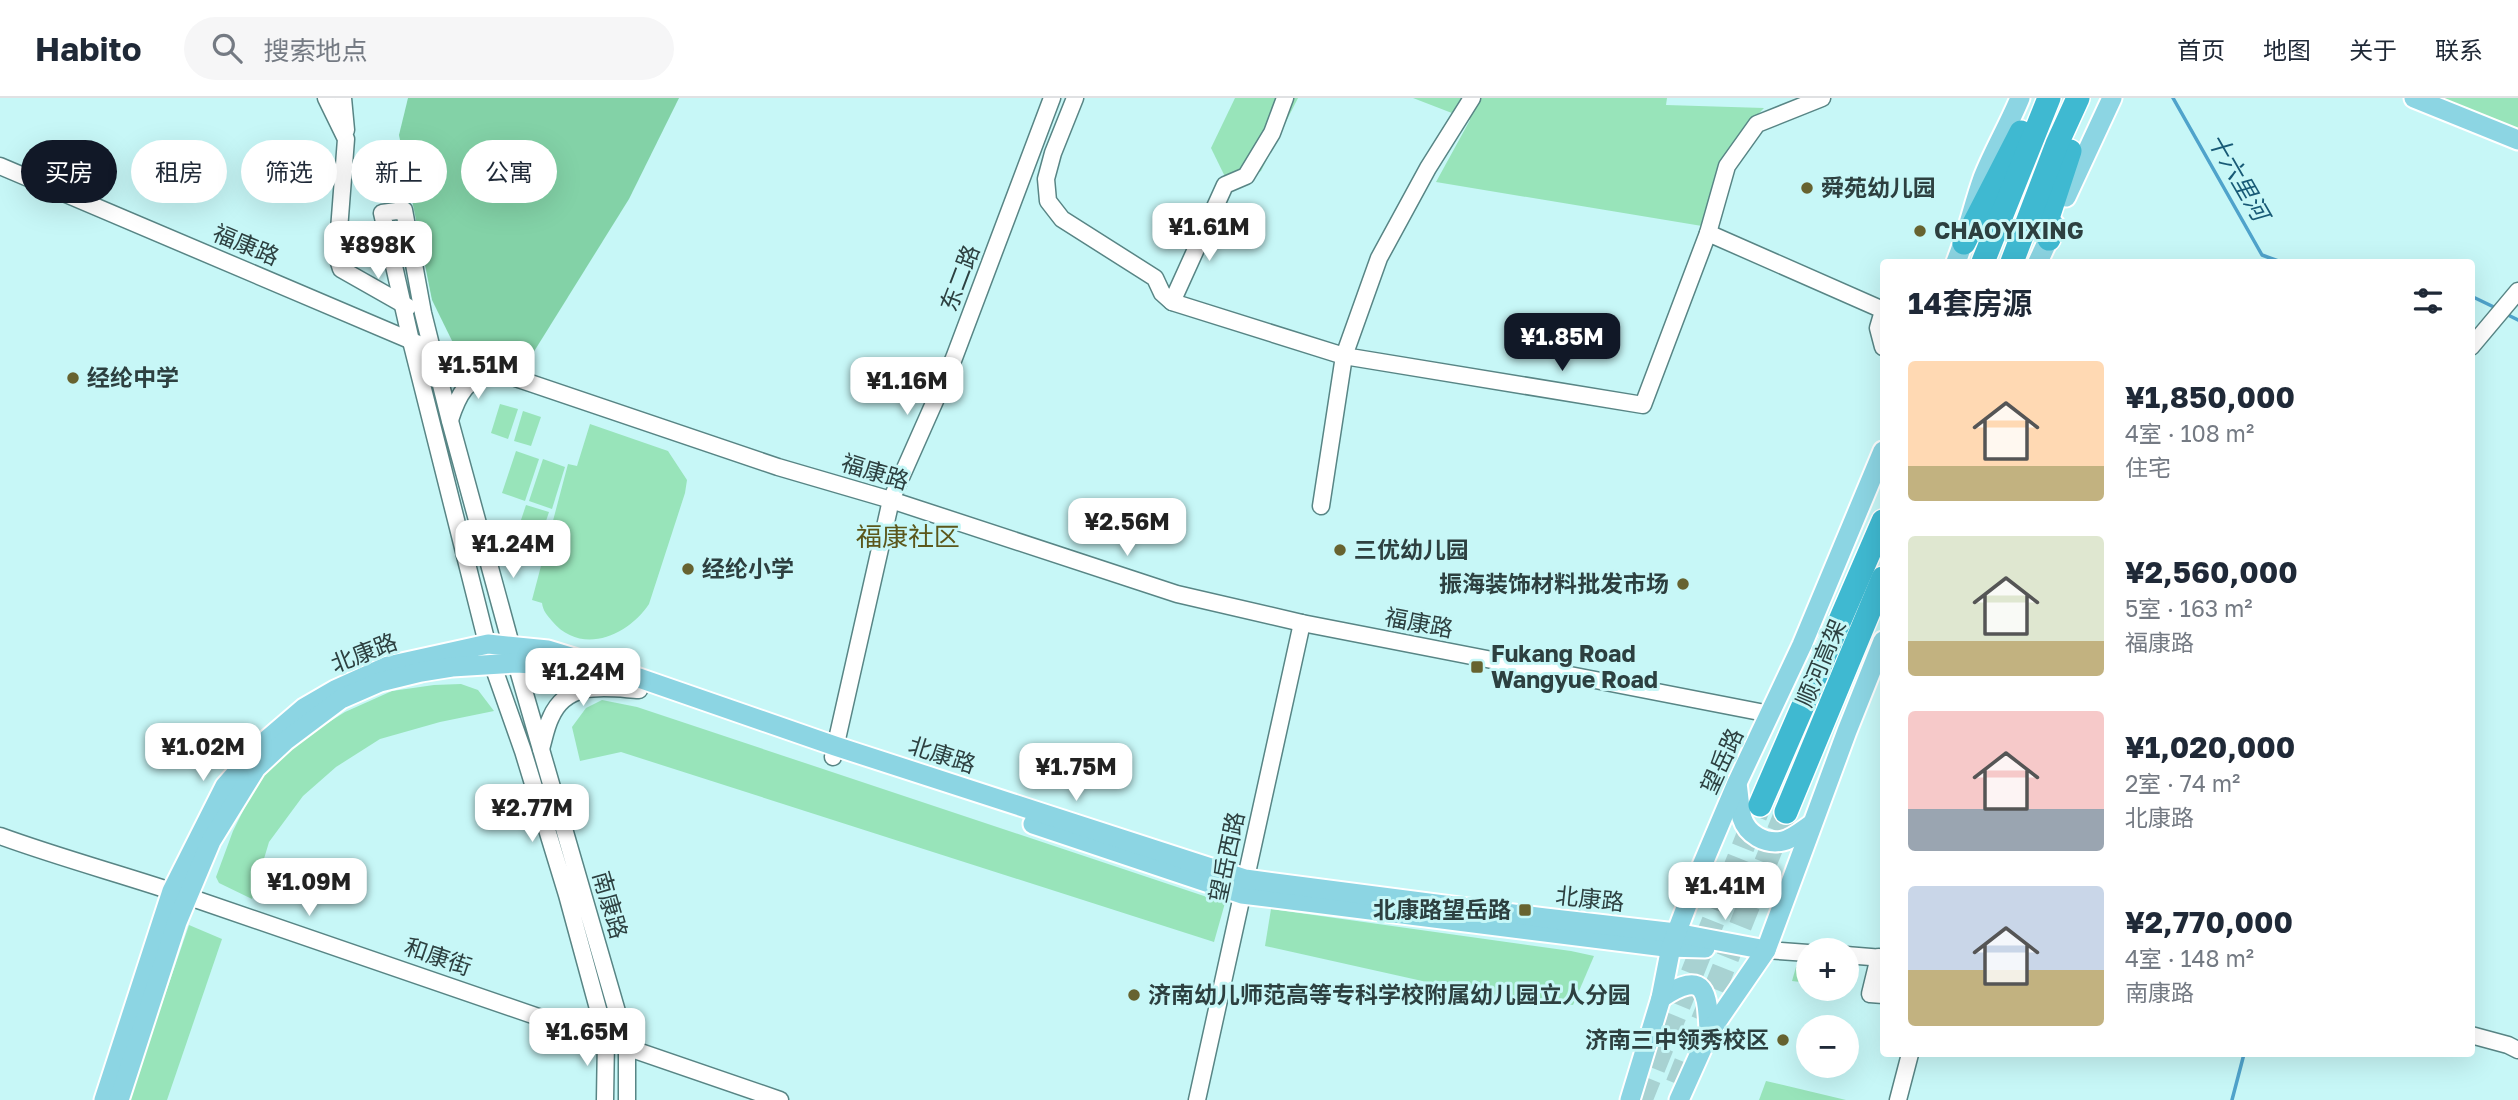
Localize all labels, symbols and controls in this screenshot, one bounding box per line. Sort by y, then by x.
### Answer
search box [184,17,674,80]
text: Habito [35,29,142,68]
icon: search [208,29,246,67]
text: 搜索地点 [264,35,368,66]
text: 首页 [2177,35,2225,64]
text: 地图 [2263,35,2311,64]
text: 关于 [2349,35,2397,64]
text: 联系 [2435,35,2483,64]
water label: 十六里河 [2203,127,2278,229]
chip: 买房 [21,140,117,203]
chip: 租房 [131,140,227,203]
chip: 筛选 [241,140,337,203]
chip: 新上 [351,140,447,203]
chip: 公寓 [461,140,557,203]
place label: 舜苑幼儿园 [1821,173,1936,201]
marker: 舜苑幼儿园 [1799,180,1815,196]
pin: ¥1.61M [1152,204,1266,263]
text: ¥1.61M [1168,212,1250,240]
place label: CHAOYIXING [1934,216,2084,244]
street label: 福康路 [209,218,284,270]
pin: ¥898K [329,222,427,281]
marker: CHAOYIXING [1912,223,1928,239]
text: ¥898K [340,230,416,258]
street label: 东二路 [934,240,985,315]
icon: filters [2409,282,2447,320]
text: 14套房源 [1908,285,2032,321]
pin: ¥1.85M [1505,314,1619,373]
text: ¥1.85M [1520,322,1604,350]
pin: ¥1.51M [421,342,535,401]
text: ¥1.51M [438,350,518,378]
pin: ¥1.16M [850,358,964,417]
place label: 经纶中学 [87,363,179,391]
text: ¥1.16M [866,366,948,394]
marker: 经纶中学 [65,370,81,386]
text: ¥1,850,000 [2125,379,2295,415]
icon: home [1964,389,2048,473]
text: 4室 · 108 m² [2125,419,2254,447]
street label: 福康路 [838,448,912,495]
text: 住宅 [2125,453,2171,481]
pin: ¥2.56M [1070,498,1184,558]
text: ¥2.56M [1084,507,1170,535]
pin: ¥1.24M [456,520,570,580]
district label: 福康社区 [856,521,960,552]
text: ¥1.24M [471,529,555,557]
place label: 三优幼儿园 [1354,535,1469,563]
marker: 三优幼儿园 [1332,542,1348,558]
place label: 经纶小学 [702,554,794,582]
text: ¥2,560,000 [2125,554,2298,590]
marker: 经纶小学 [680,561,696,577]
icon: home [1964,564,2048,648]
place label: 振海装饰材料批发市场 [1439,569,1669,597]
marker: 振海装饰材料批发市场 [1675,576,1691,592]
text: 5室 · 163 m² [2125,594,2253,622]
street label: 福康路 [1383,602,1456,642]
street label: 顺河高架 [1789,615,1851,710]
street label: 北康路 [326,627,401,678]
text: 福康路 [2125,628,2194,656]
place label: Fukang Road Wangyue Road [1491,639,1658,693]
pin: ¥1.24M [526,648,640,708]
text: ¥1.24M [541,657,625,685]
marker: Fukang Road Wangyue Road [1469,659,1485,675]
street label: 望岳路 [1694,723,1748,798]
pin: ¥1.02M [146,724,260,783]
text: ¥1,020,000 [2125,729,2295,765]
street label: 北康路 [905,730,979,778]
text: ¥1.02M [161,732,245,760]
icon: home [1964,739,2048,823]
pin: ¥1.75M [1019,744,1133,803]
text: ¥1.75M [1035,752,1117,780]
text: 2室 · 74 m² [2125,769,2240,797]
pin: ¥2.77M [475,784,589,844]
text: ¥2.77M [491,793,573,821]
text: 北康路 [2125,803,2194,831]
street label: 望岳西路 [1203,809,1249,905]
pin: ¥1.09M [252,858,366,918]
pin: ¥1.41M [1668,862,1782,922]
text: ¥1.09M [267,867,351,895]
street label: 南康路 [588,868,634,942]
text: ¥1.41M [1684,871,1766,899]
street label: 北康路 [1554,880,1626,916]
place label: 北康路望岳路 [1373,895,1511,923]
marker: 北康路望岳路 [1517,902,1533,918]
text: ¥2,770,000 [2125,904,2293,940]
icon: home [1964,914,2048,998]
street label: 和康街 [401,932,476,981]
map controls [1796,938,1859,1078]
button: + [1796,938,1859,1001]
text: 4室 · 148 m² [2125,944,2254,972]
text: 南康路 [2125,978,2194,1006]
place label: 济南幼儿师范高等专科学校附属幼儿园立人分园 [1148,980,1631,1008]
marker: 济南幼儿师范高等专科学校附属幼儿园立人分园 [1126,987,1142,1003]
pin: ¥1.65M [530,1009,644,1068]
button: − [1796,1015,1859,1078]
text: ¥1.65M [545,1017,629,1045]
place label: 济南三中领秀校区 [1585,1025,1769,1053]
marker: 济南三中领秀校区 [1775,1032,1791,1048]

